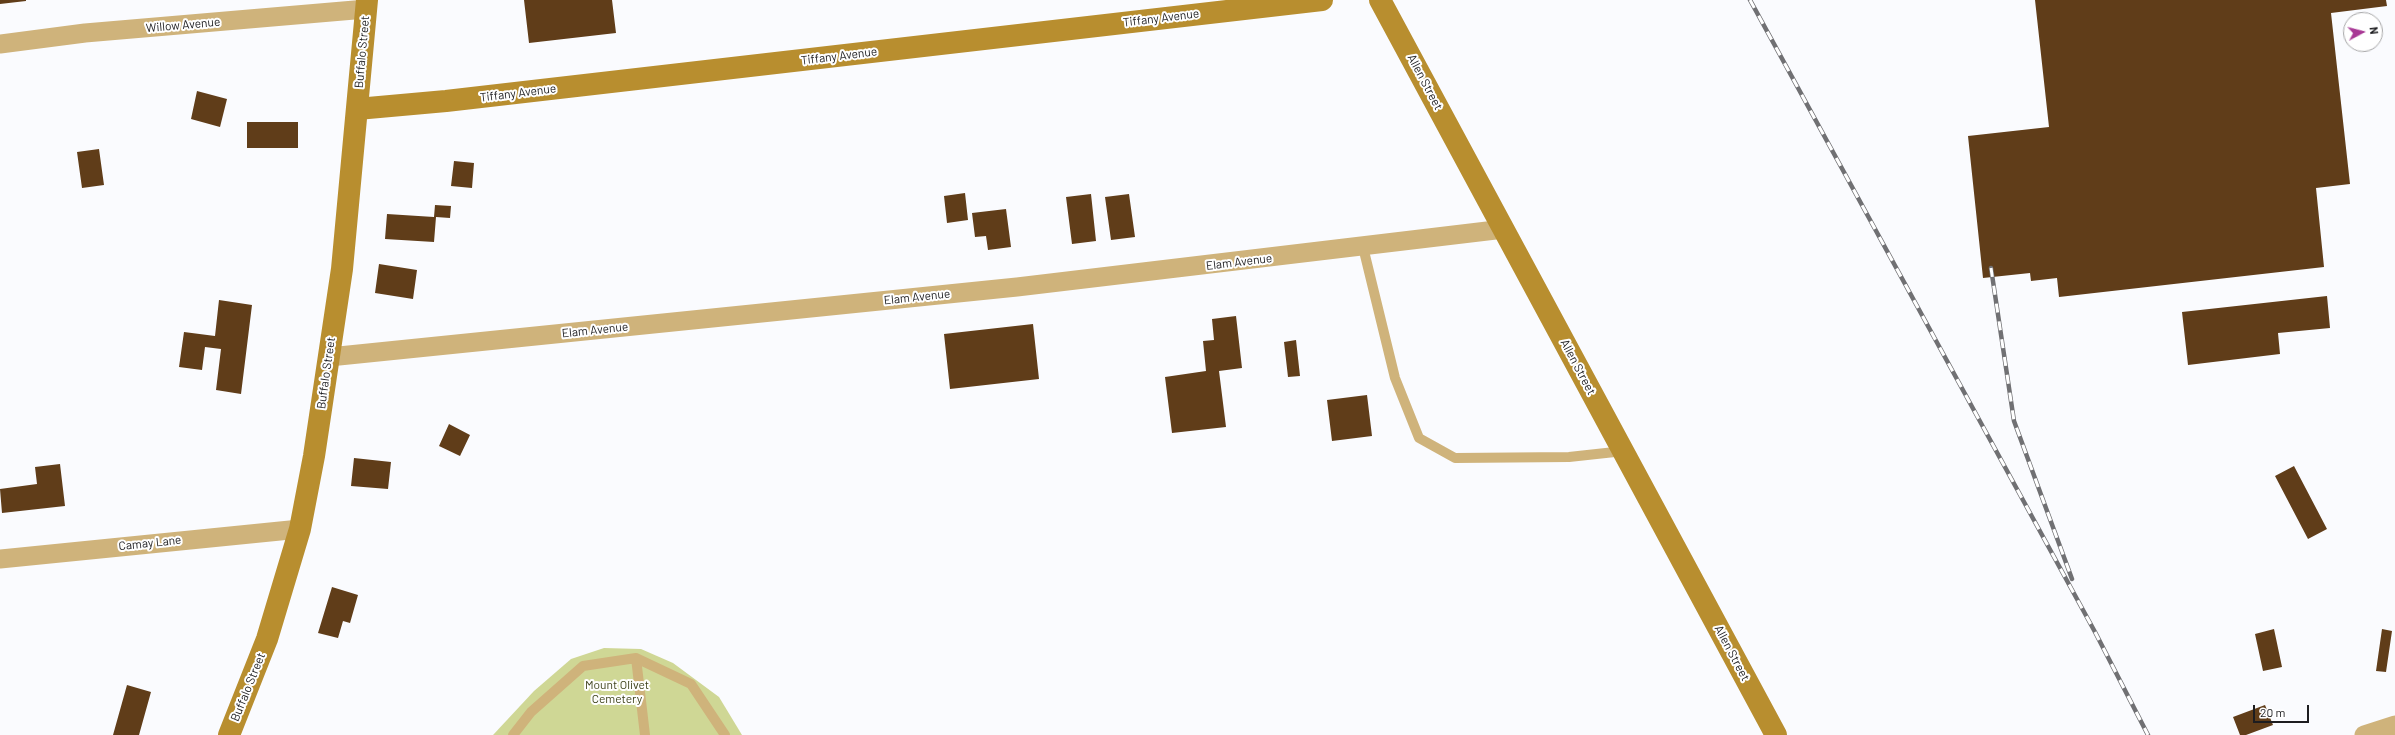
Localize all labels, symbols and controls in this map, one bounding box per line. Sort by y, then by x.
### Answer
street label: Tiffany Avenue [1122,6,1200,30]
north arrow [2343,12,2383,52]
street label: Willow Avenue [145,15,221,35]
street label: Buffalo Street [352,15,372,89]
text: N [2368,26,2381,35]
street label: Tiffany Avenue [800,44,878,68]
street label: Allen Street [1404,52,1446,112]
street label: Tiffany Avenue [479,81,557,105]
street label: Elam Avenue [1205,251,1273,273]
street label: Elam Avenue [883,286,951,308]
street label: Elam Avenue [561,319,629,341]
street label: Buffalo Street [314,336,338,410]
street label: Allen Street [1557,337,1599,397]
street label: Camay Lane [118,533,182,553]
street label: Allen Street [1711,623,1753,683]
street label: Buffalo Street [228,651,268,723]
park label: Mount Olivet Cemetery [585,678,649,706]
scale bar [2255,697,2311,723]
text: 20 m [2260,705,2286,719]

